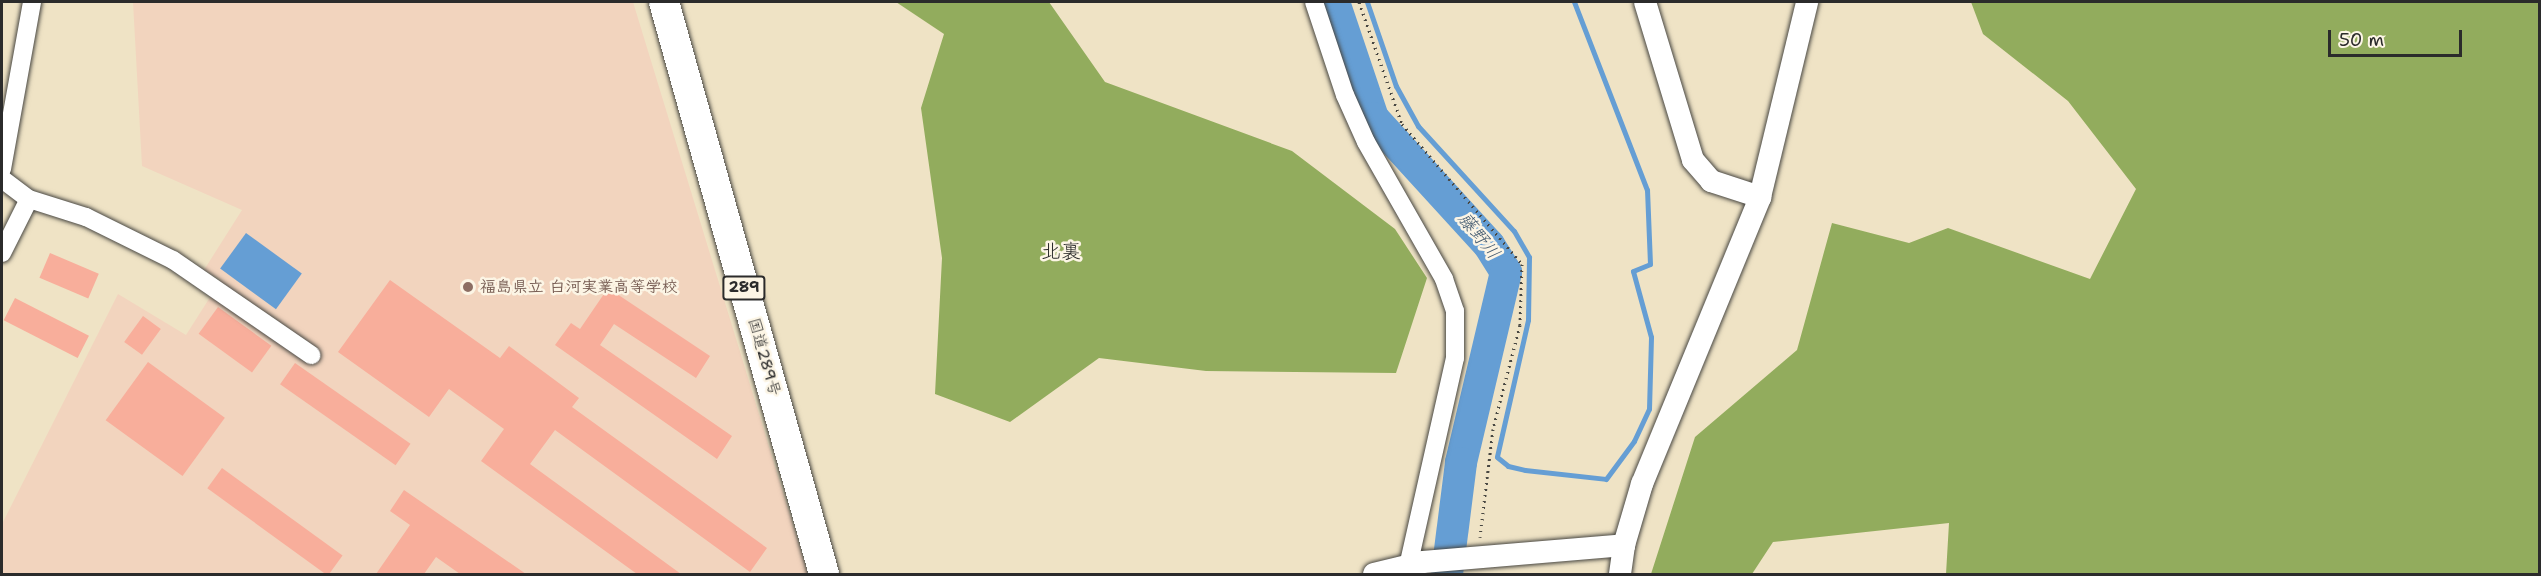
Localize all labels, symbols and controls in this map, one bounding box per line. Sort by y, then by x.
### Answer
scale bar [2331,18,2464,56]
text: 50 m [2339,28,2384,52]
water label: 藤野川 [1454,208,1504,264]
district label: 北裏 [1041,239,1081,263]
road number: 289 [722,276,766,300]
place label: 福島県立 白河実業高等学校 [480,277,678,297]
marker: 福島県立 白河実業高等学校 [461,280,475,294]
street label: 国道289号 [744,316,784,398]

